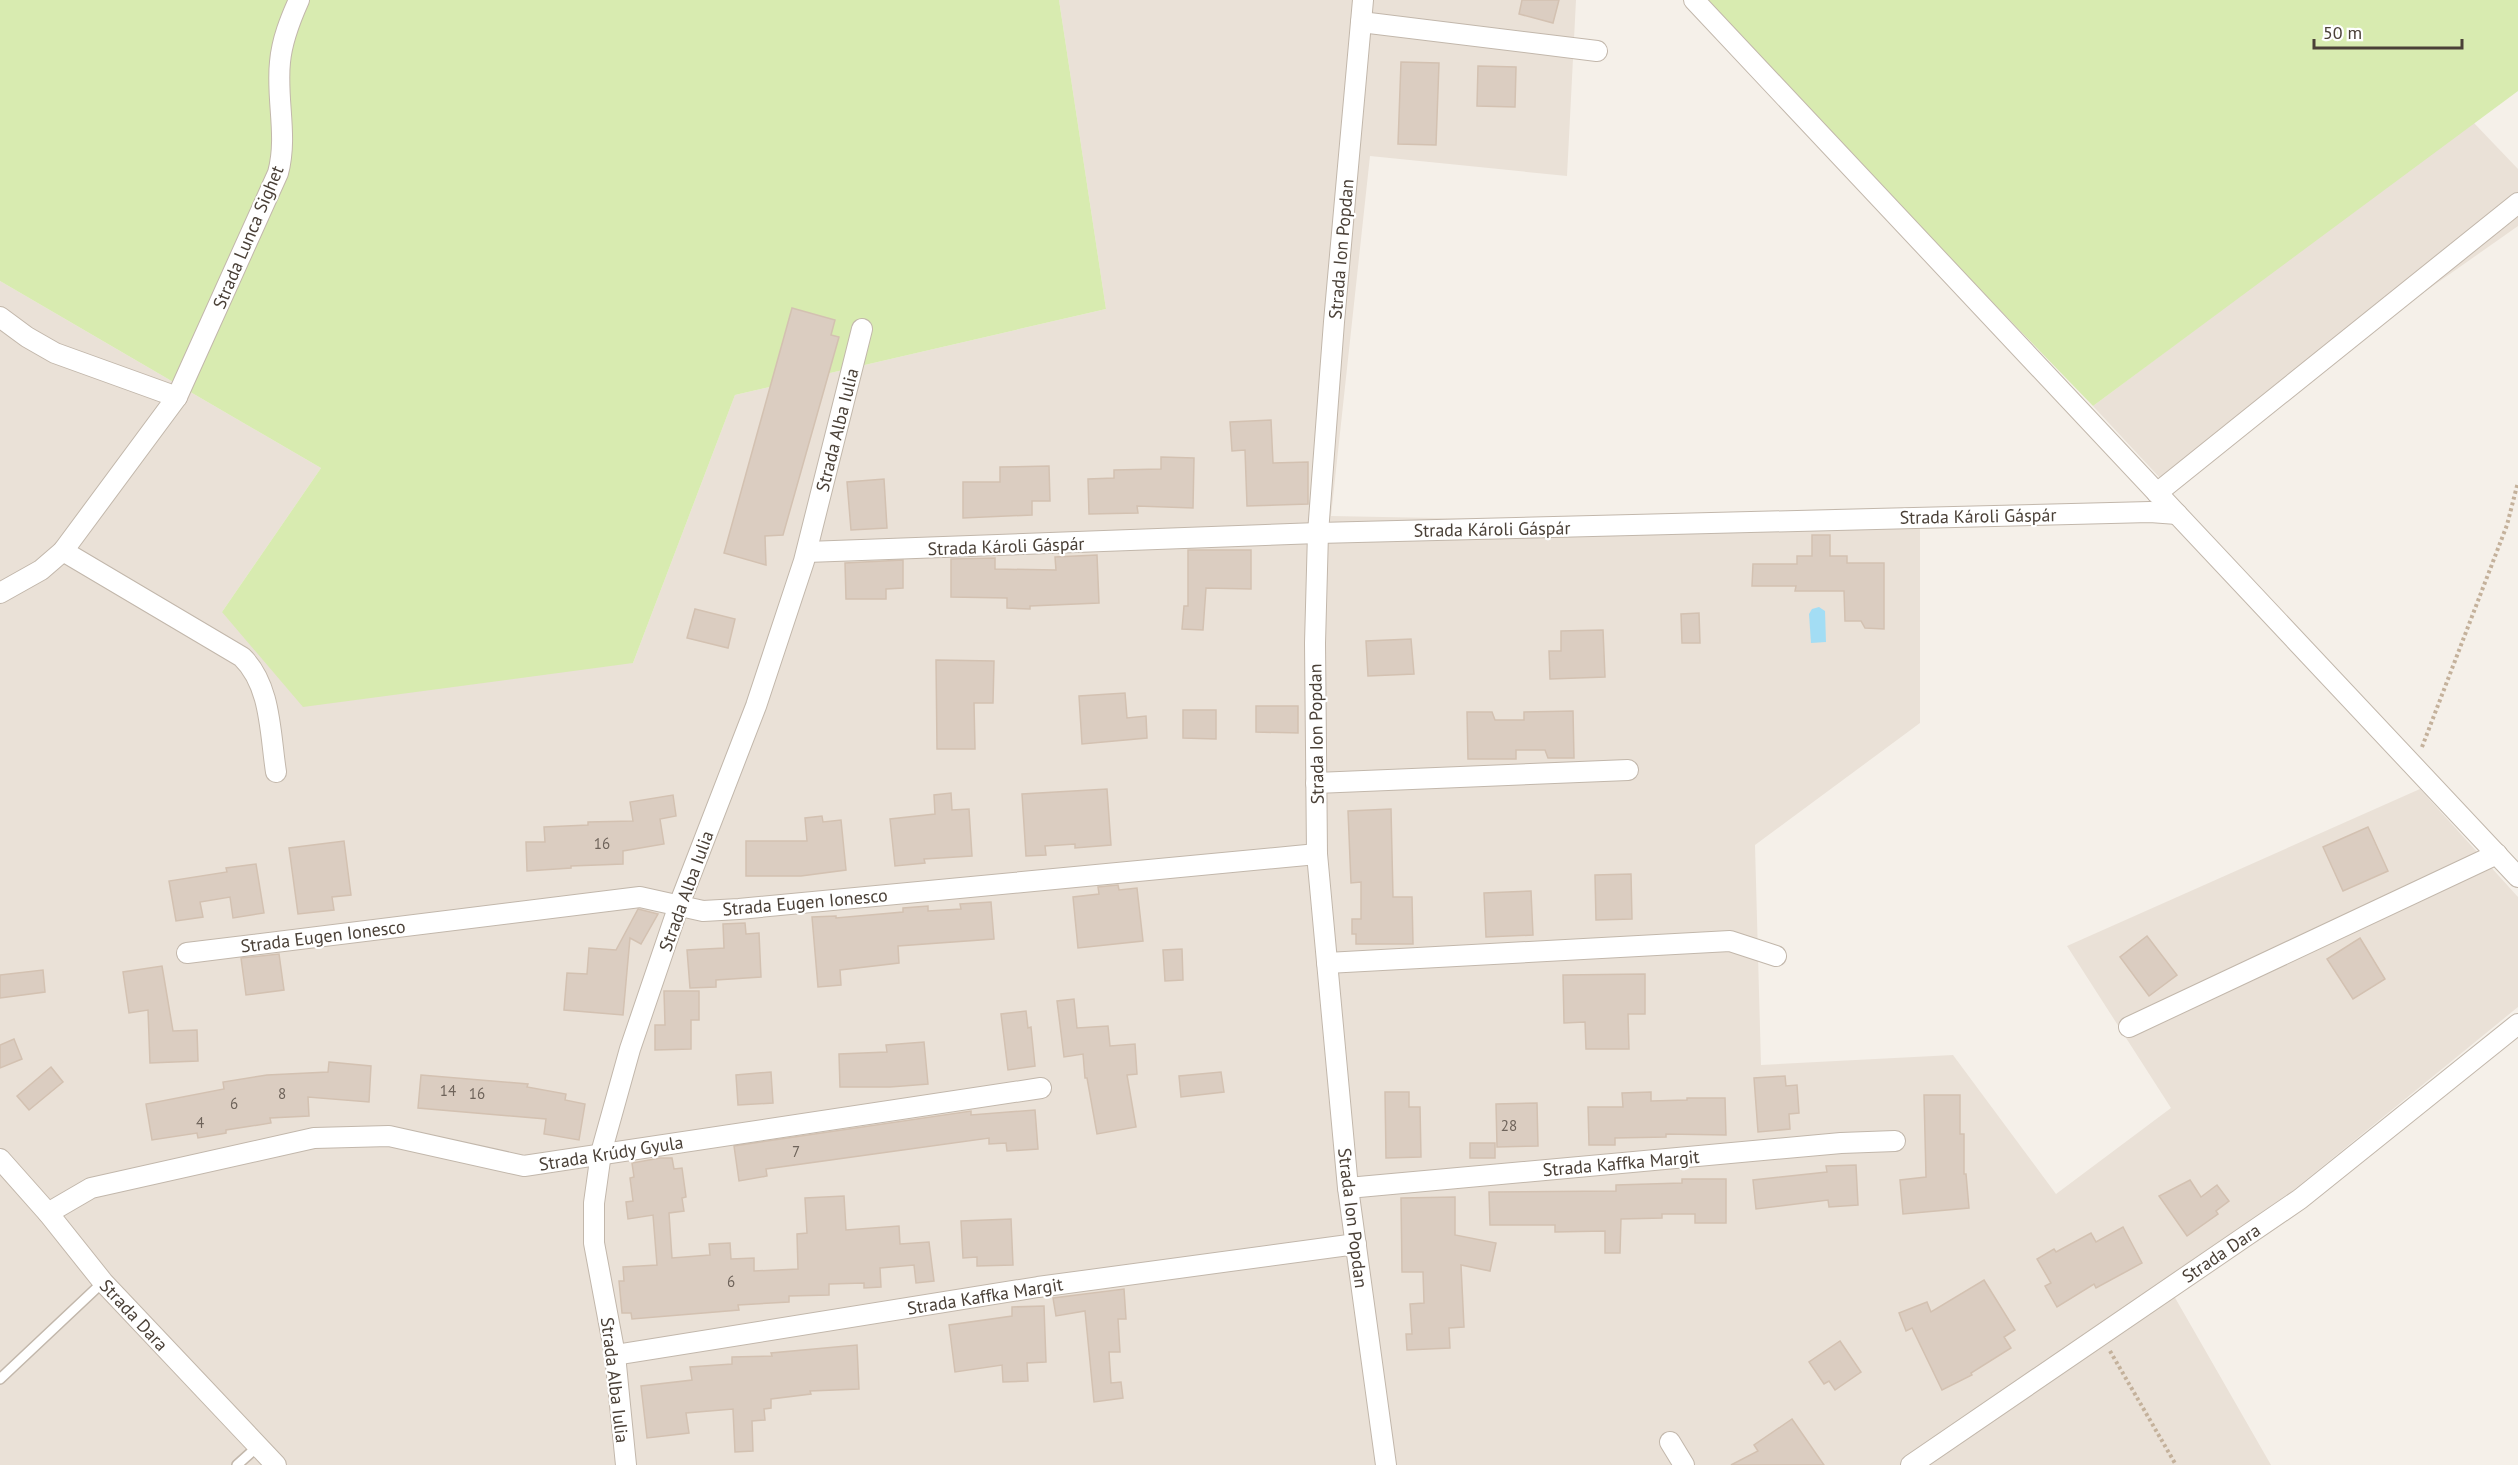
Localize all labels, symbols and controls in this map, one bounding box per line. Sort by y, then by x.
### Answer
scale bar [2314,12,2462,50]
text: 50 m [2323,21,2362,44]
street label: Strada Lunca Sighet [207,162,289,312]
street label: Strada Ion Popdan [1323,178,1359,320]
street label: Strada Alba Iulia [811,366,863,494]
street label: Strada Károli Gáspár [1899,503,2057,529]
street label: Strada Károli Gáspár [1413,516,1571,542]
street label: Strada Károli Gáspár [927,532,1085,560]
street label: Strada Ion Popdan [1303,663,1329,805]
street label: Strada Alba Iulia [654,828,718,954]
house number: 16 [594,834,610,853]
street label: Strada Eugen Ionesco [721,883,889,921]
street label: Strada Eugen Ionesco [239,914,407,958]
house number: 14 [440,1081,456,1100]
house number: 8 [278,1084,286,1103]
house number: 16 [469,1084,485,1103]
house number: 6 [230,1094,238,1113]
house number: 4 [196,1113,204,1132]
house number: 28 [1501,1116,1517,1135]
street label: Strada Krúdy Gyula [537,1130,685,1176]
house number: 7 [792,1142,800,1161]
street label: Strada Kaffka Margit [1542,1145,1700,1181]
street label: Strada Ion Popdan [1333,1147,1373,1289]
street label: Strada Dara [2177,1218,2265,1288]
house number: 6 [727,1272,735,1291]
street label: Strada Kaffka Margit [906,1272,1064,1320]
street label: Strada Dara [95,1274,173,1356]
street label: Strada Alba Iulia [596,1316,634,1444]

